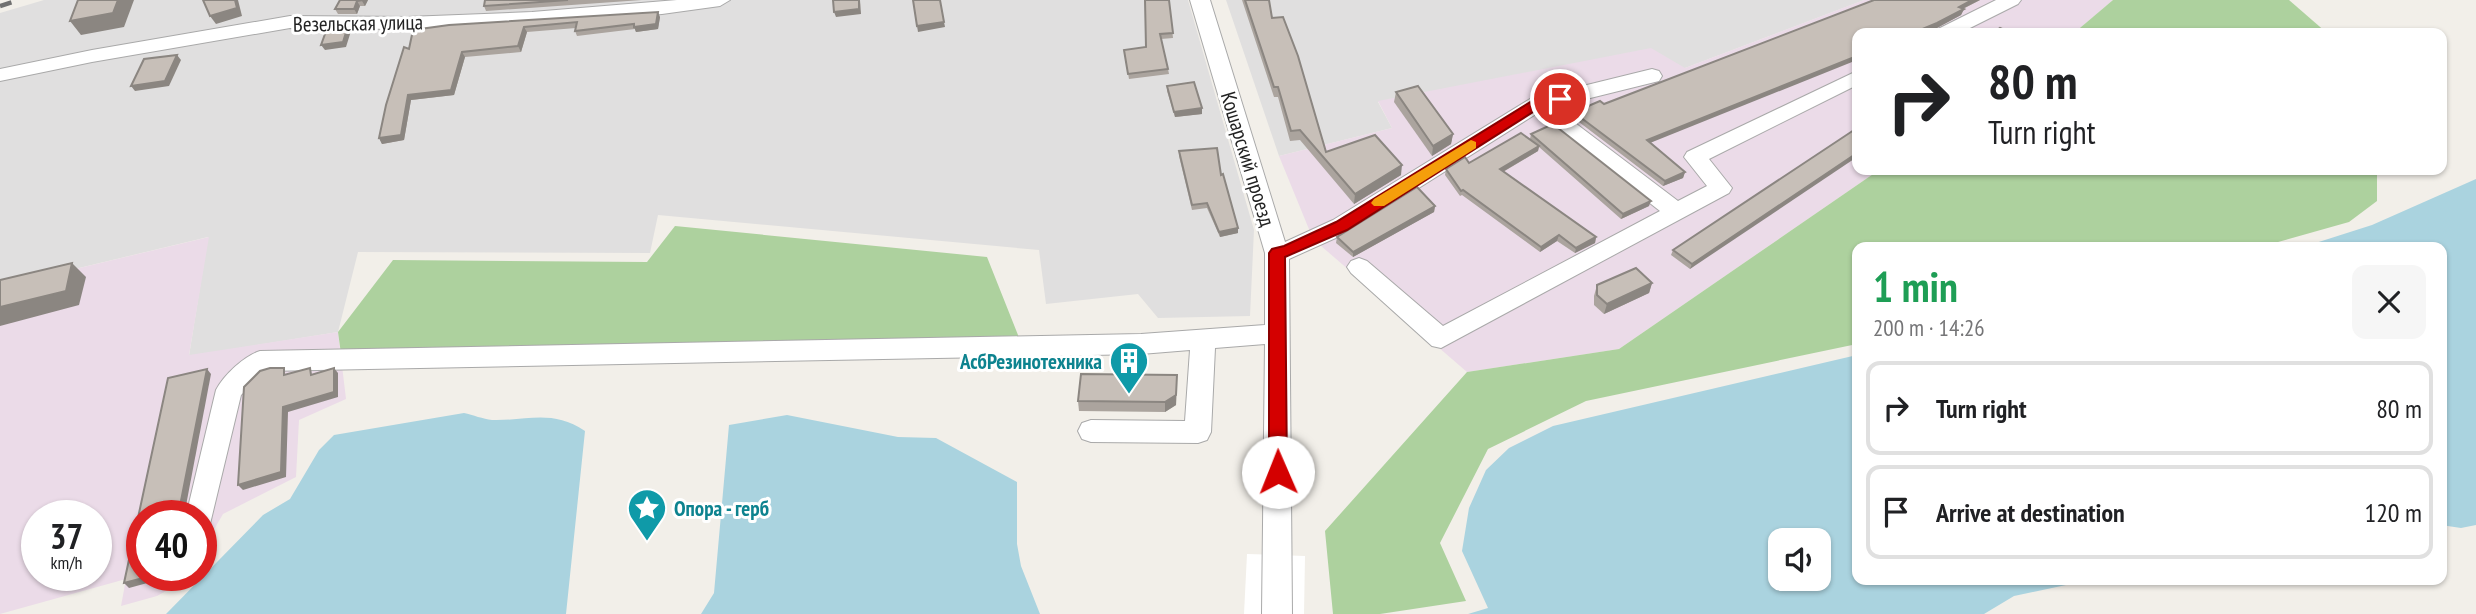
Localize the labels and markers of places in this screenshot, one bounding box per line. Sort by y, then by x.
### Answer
pin [1530,69,1590,129]
building icon: АсбРезинотехника [1108,340,1150,395]
place label: АсбРезинотехника [959,348,1102,375]
place icon: Опора - герб [626,487,668,542]
place label: Опора - герб [674,495,769,522]

